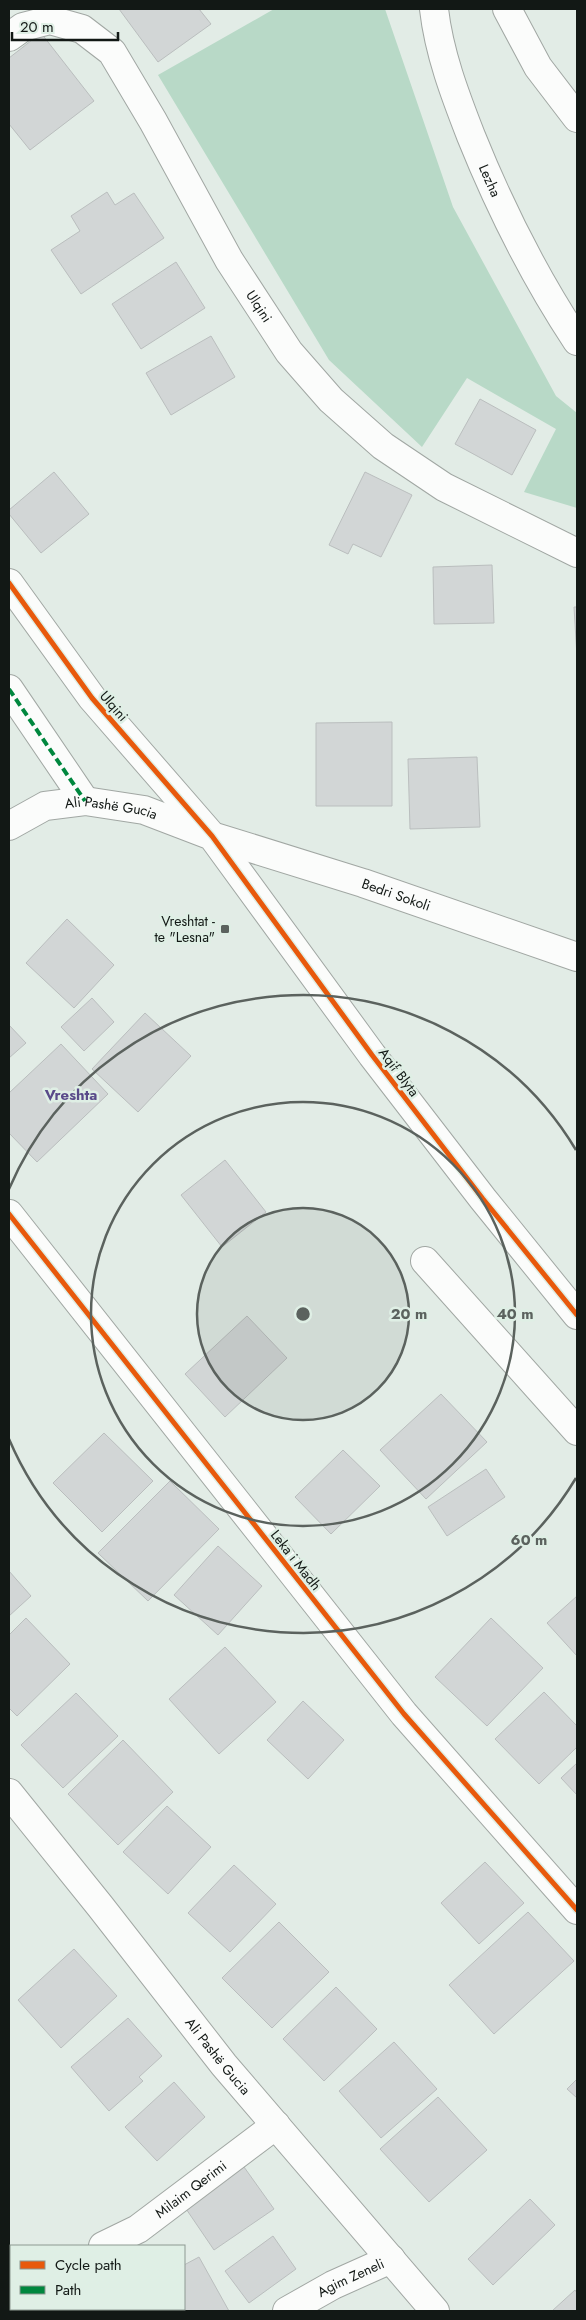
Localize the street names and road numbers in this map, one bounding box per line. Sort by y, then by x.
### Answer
street label: Lezha [474,161,506,200]
street label: Ulqini [241,286,277,326]
street label: Ulqini [95,686,133,726]
street label: Ali Pashë Gucia [63,791,161,824]
street label: Bedri Sokoli [359,873,433,916]
street label: Aqif Blyta [374,1043,424,1101]
street label: Leka i Madh [266,1526,326,1594]
street label: Ali Pashë Gucia [181,2013,255,2099]
street label: Milaim Qerimi [151,2156,231,2223]
street label: Agim Zeneli [313,2253,387,2302]

